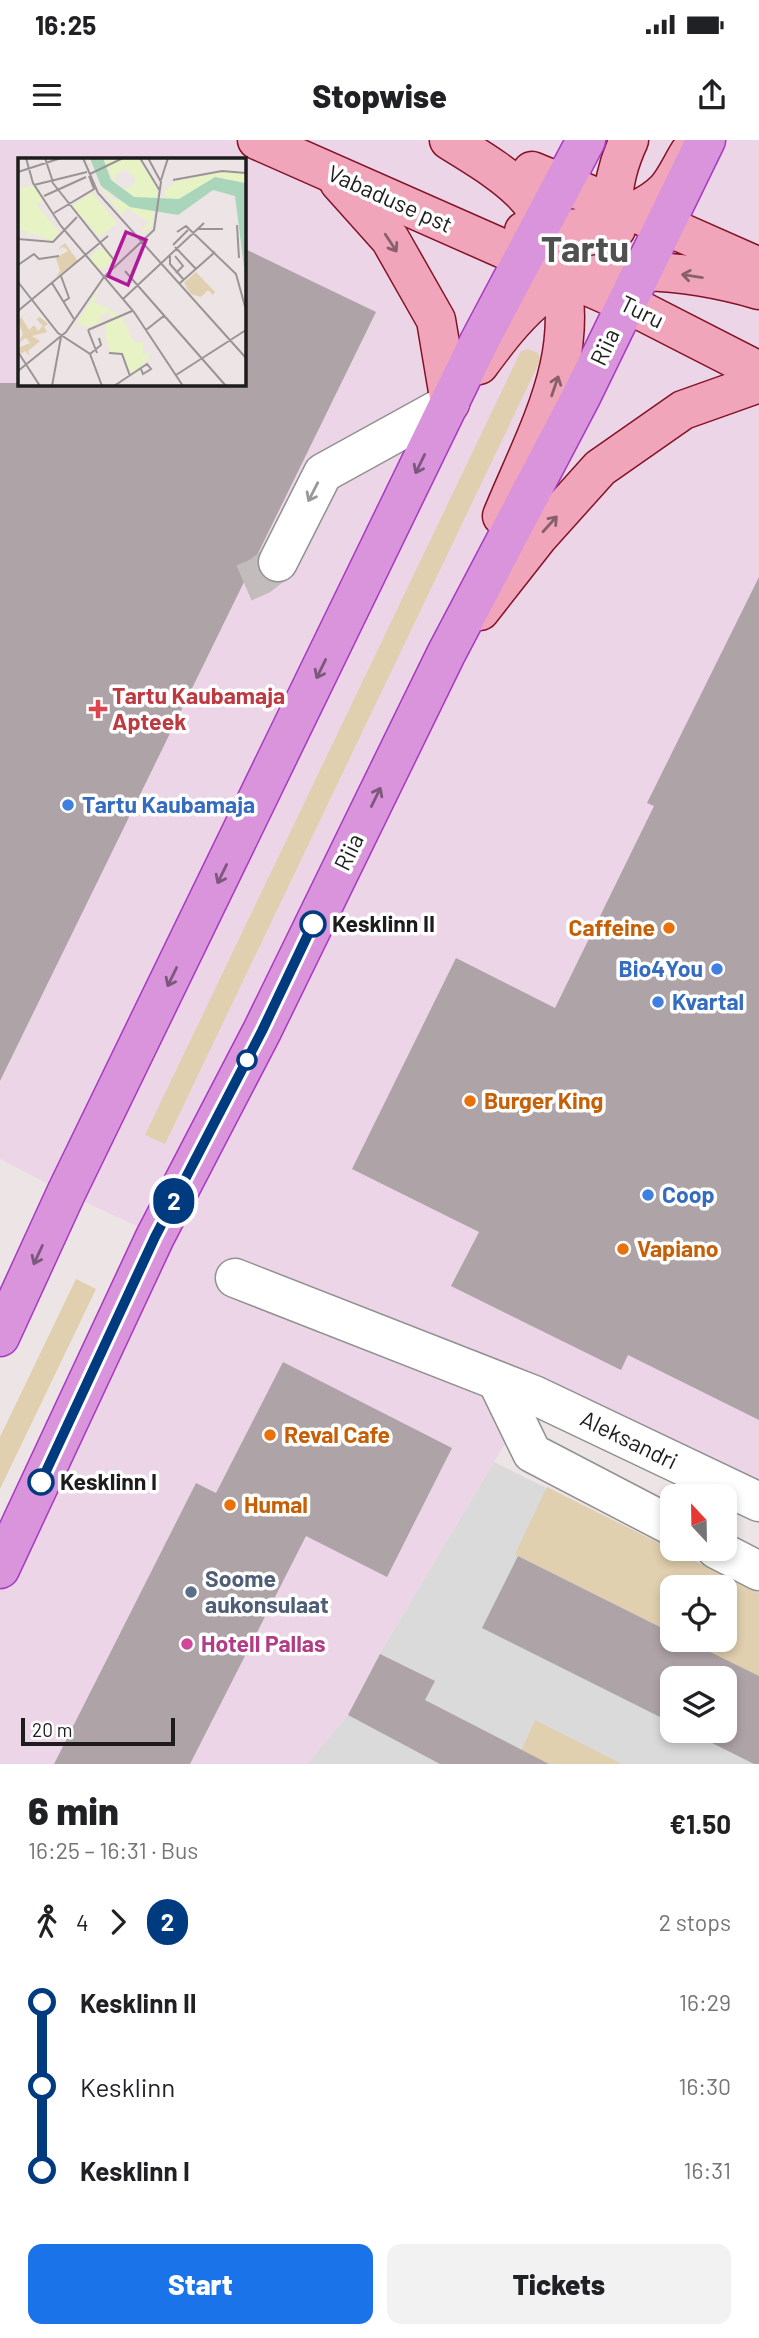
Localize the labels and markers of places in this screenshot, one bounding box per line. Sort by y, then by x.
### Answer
place label: Tartu Kaubamaja Apteek [112,681,285,735]
marker: Tartu Kaubamaja Apteek [90,701,106,717]
place label: Tartu Kaubamaja [82,790,255,818]
marker: Tartu Kaubamaja [60,797,76,813]
place label: Kesklinn II [332,909,435,937]
marker: Kesklinn II [300,911,326,937]
place label: Caffeine [569,913,655,941]
marker: Caffeine [661,920,677,936]
place label: Bio4You [618,954,703,982]
marker: Bio4You [709,961,725,977]
place label: Kvartal [672,987,744,1015]
marker: Kvartal [650,994,666,1010]
unlabelled marker [237,1050,257,1070]
place label: Burger King [484,1086,603,1114]
marker: Burger King [462,1093,478,1109]
place label: Coop [662,1180,715,1208]
marker: Coop [640,1187,656,1203]
place label: Vapiano [637,1234,718,1262]
marker: Vapiano [615,1241,631,1257]
place label: Reval Cafe [284,1420,390,1448]
marker: Reval Cafe [262,1427,278,1443]
place label: Kesklinn I [60,1467,157,1495]
marker: Kesklinn I [28,1469,54,1495]
place label: Humal [244,1490,308,1518]
marker: Humal [222,1497,238,1513]
place label: Soome aukonsulaat [205,1564,329,1618]
marker: Soome aukonsulaat [183,1584,199,1600]
place label: Hotell Pallas [201,1629,326,1657]
marker: Hotell Pallas [179,1636,195,1652]

